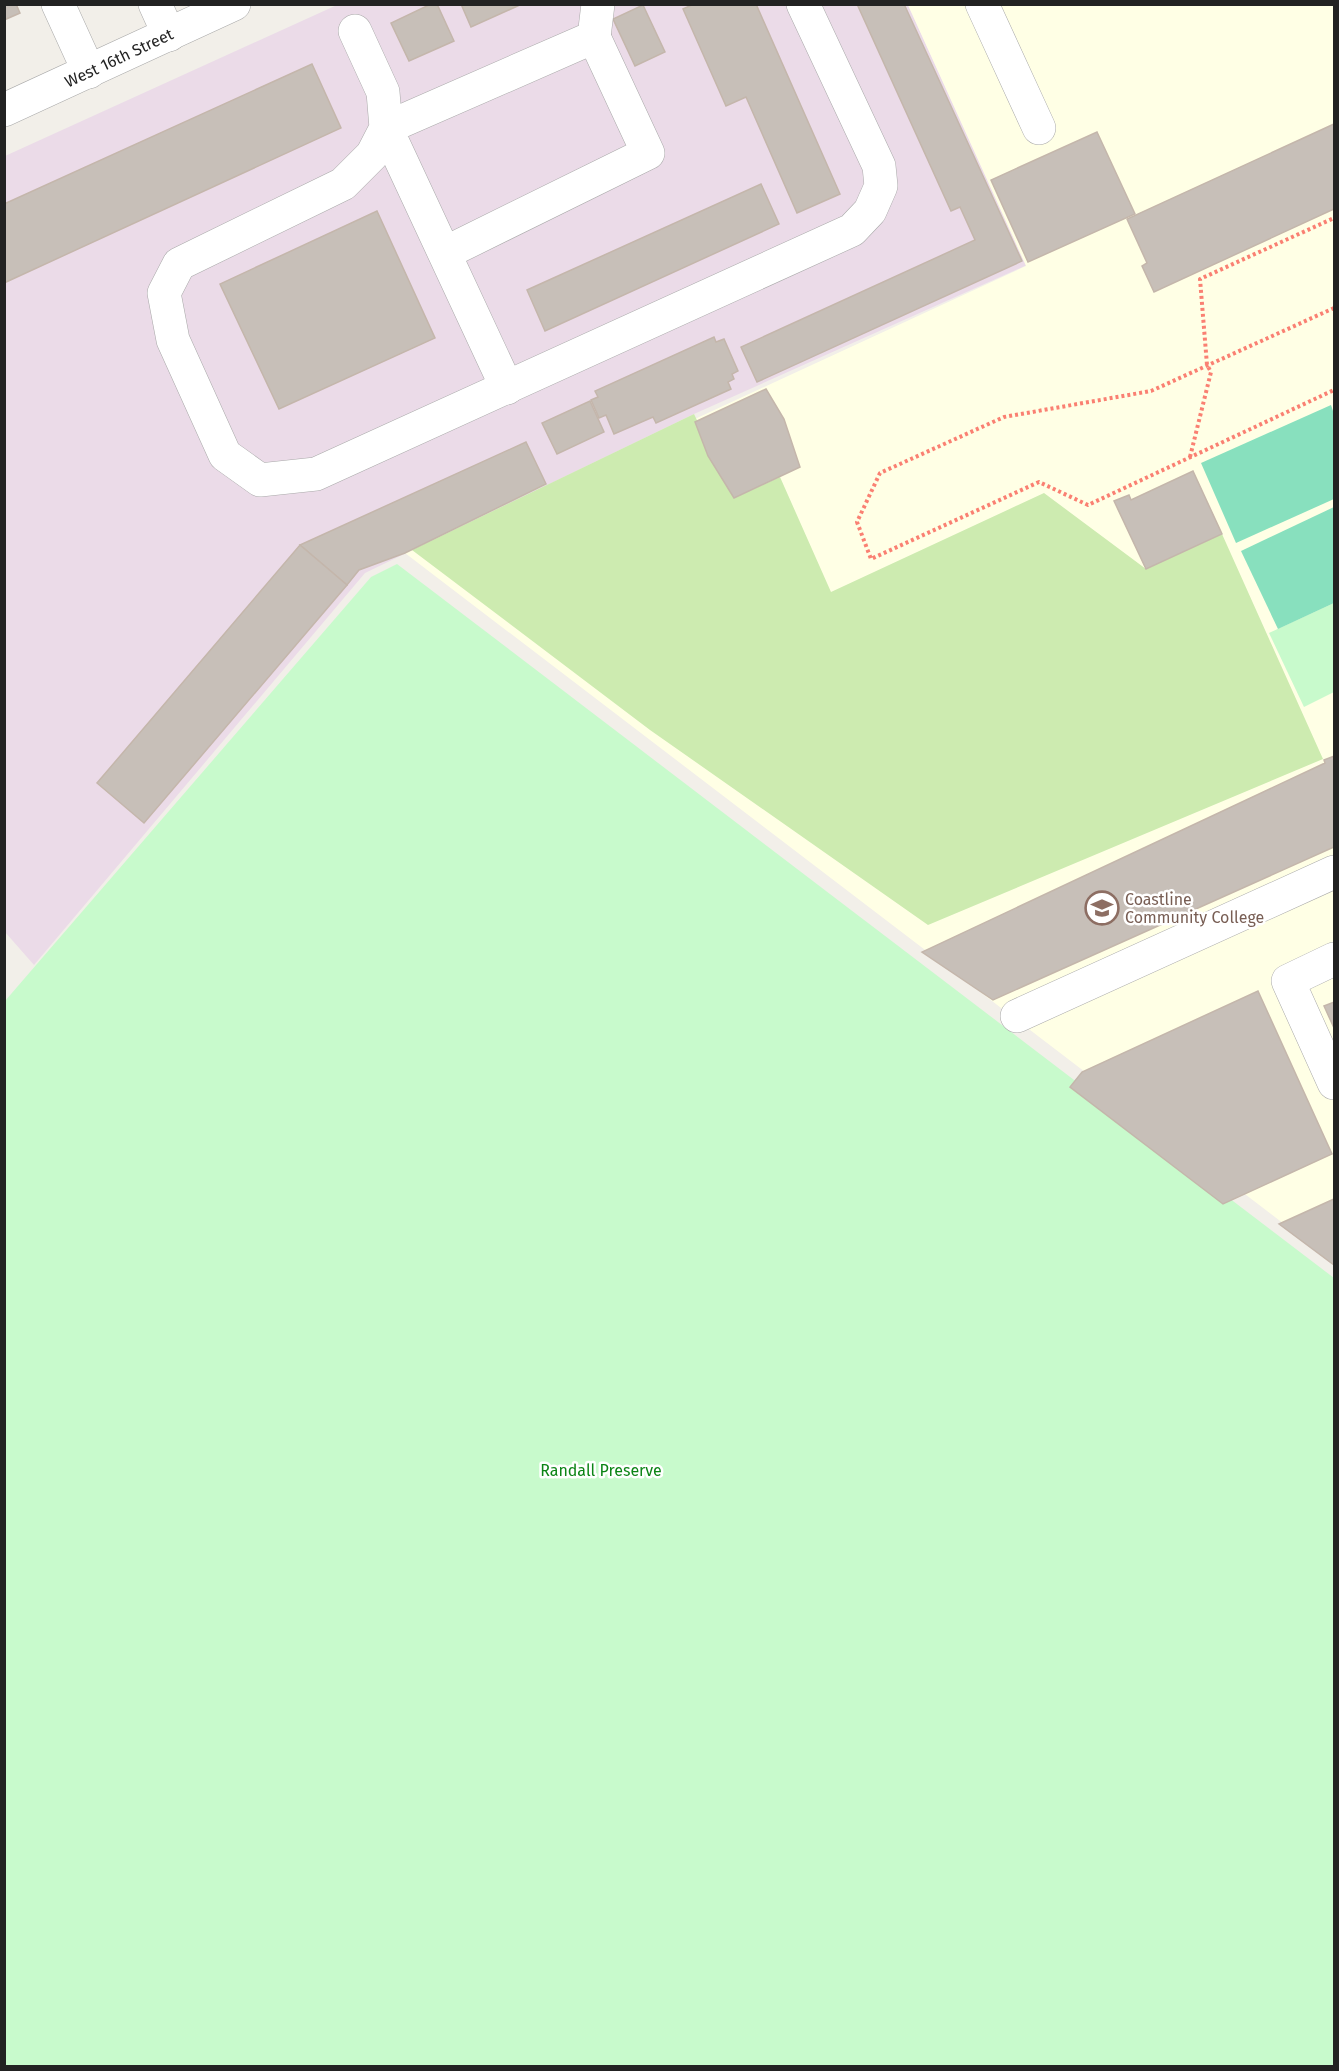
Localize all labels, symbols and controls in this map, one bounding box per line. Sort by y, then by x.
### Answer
street label: West 16th Street [62,24,176,91]
school or university icon: Coastline Community College [1084,890,1120,926]
place label: Coastline Community College [1125,890,1264,927]
park label: Randall Preserve [540,1461,662,1480]

